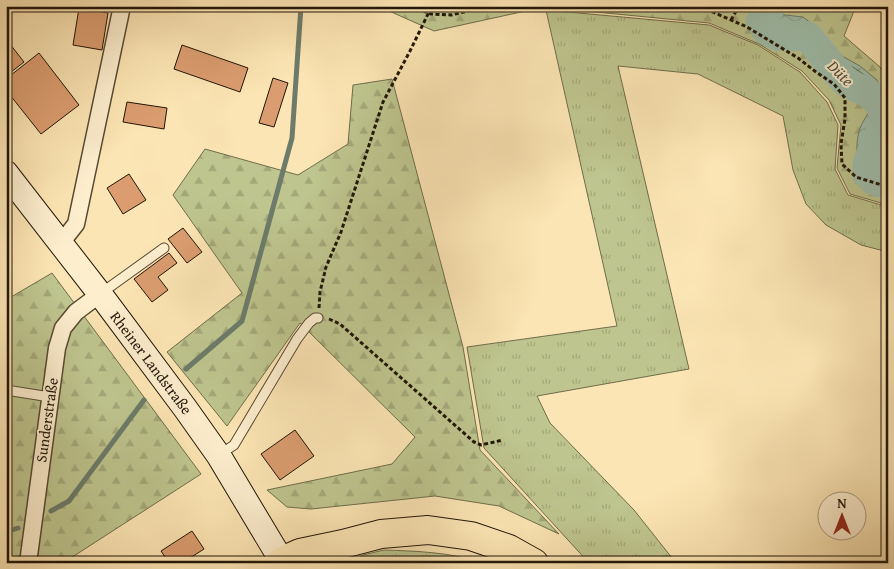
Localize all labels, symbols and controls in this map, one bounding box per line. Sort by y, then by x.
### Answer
water label: Düte [822,54,860,92]
street label: Rheiner Landstraße [106,307,197,419]
street label: Sunderstraße [30,376,63,464]
north arrow [816,492,866,542]
text: N [837,493,847,513]

